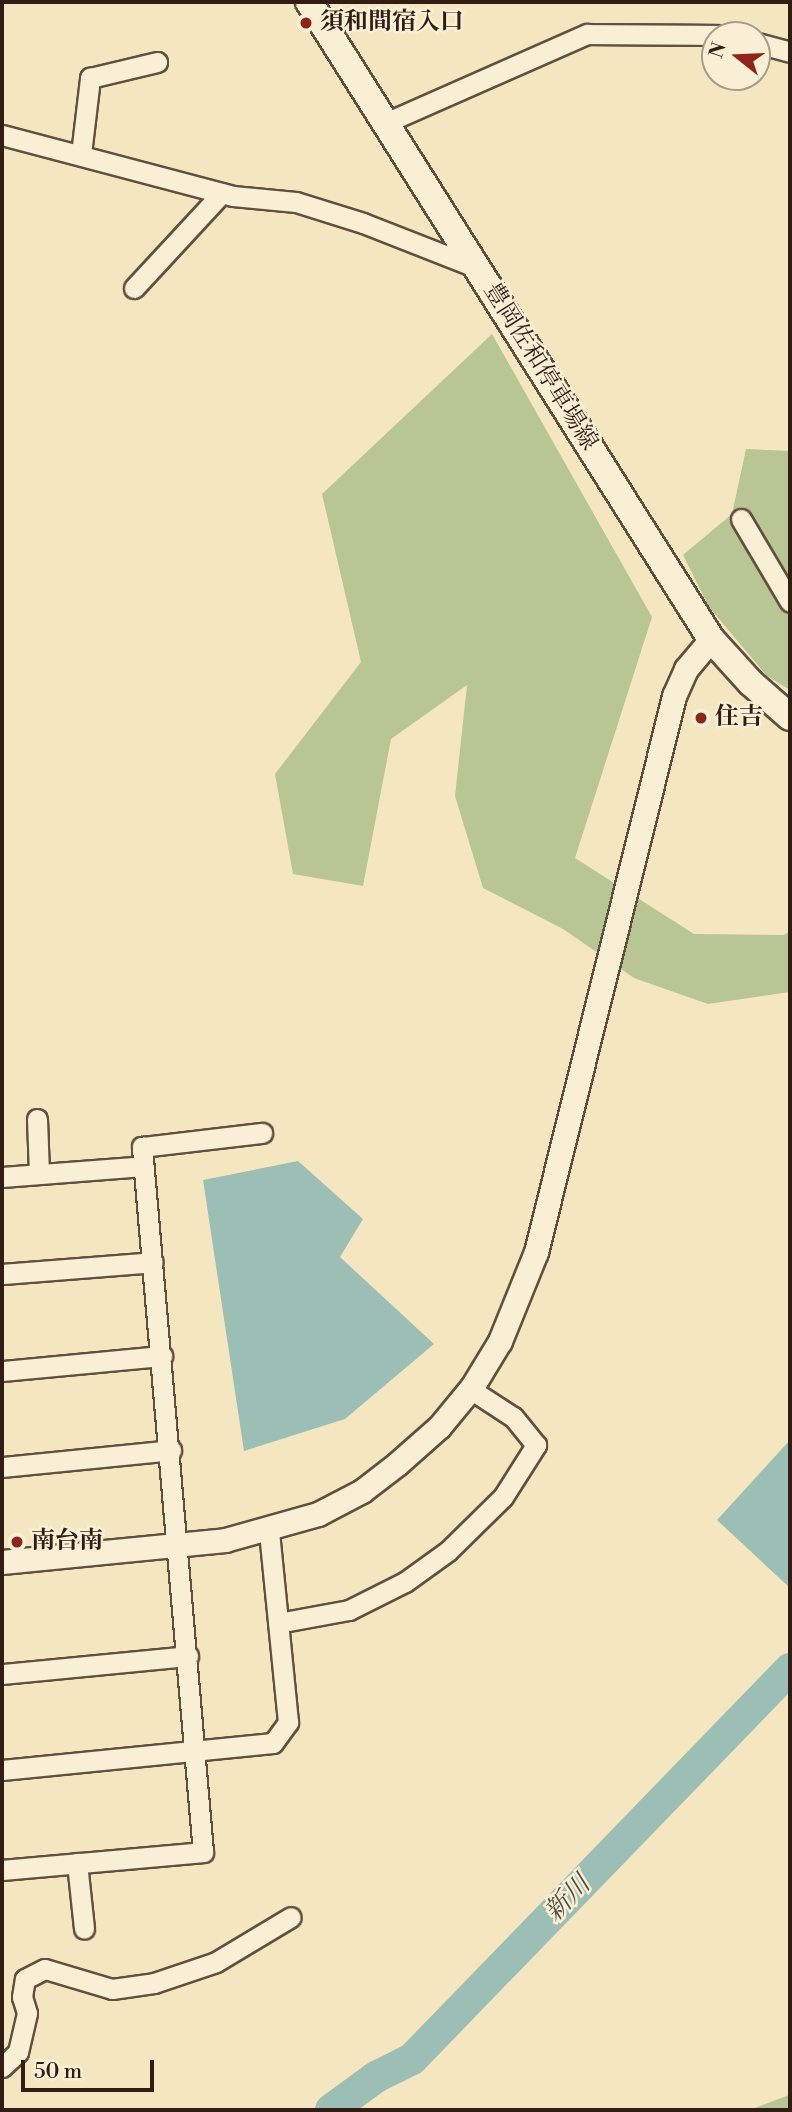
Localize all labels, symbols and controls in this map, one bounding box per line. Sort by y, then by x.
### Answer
place label: 須和間宿入口 [320,9,464,37]
marker: 須和間宿入口 [298,15,314,31]
north arrow [701,21,771,91]
text: N [704,39,732,61]
street label: 豊岡佐和停車場線 [477,278,603,456]
place label: 住吉 [715,704,763,732]
marker: 住吉 [693,710,709,726]
place label: 南台南 [31,1528,103,1556]
marker: 南台南 [9,1534,25,1550]
water label: 新川 [539,1869,597,1929]
scale bar [24,2046,158,2090]
text: 50 m [34,2059,82,2085]

